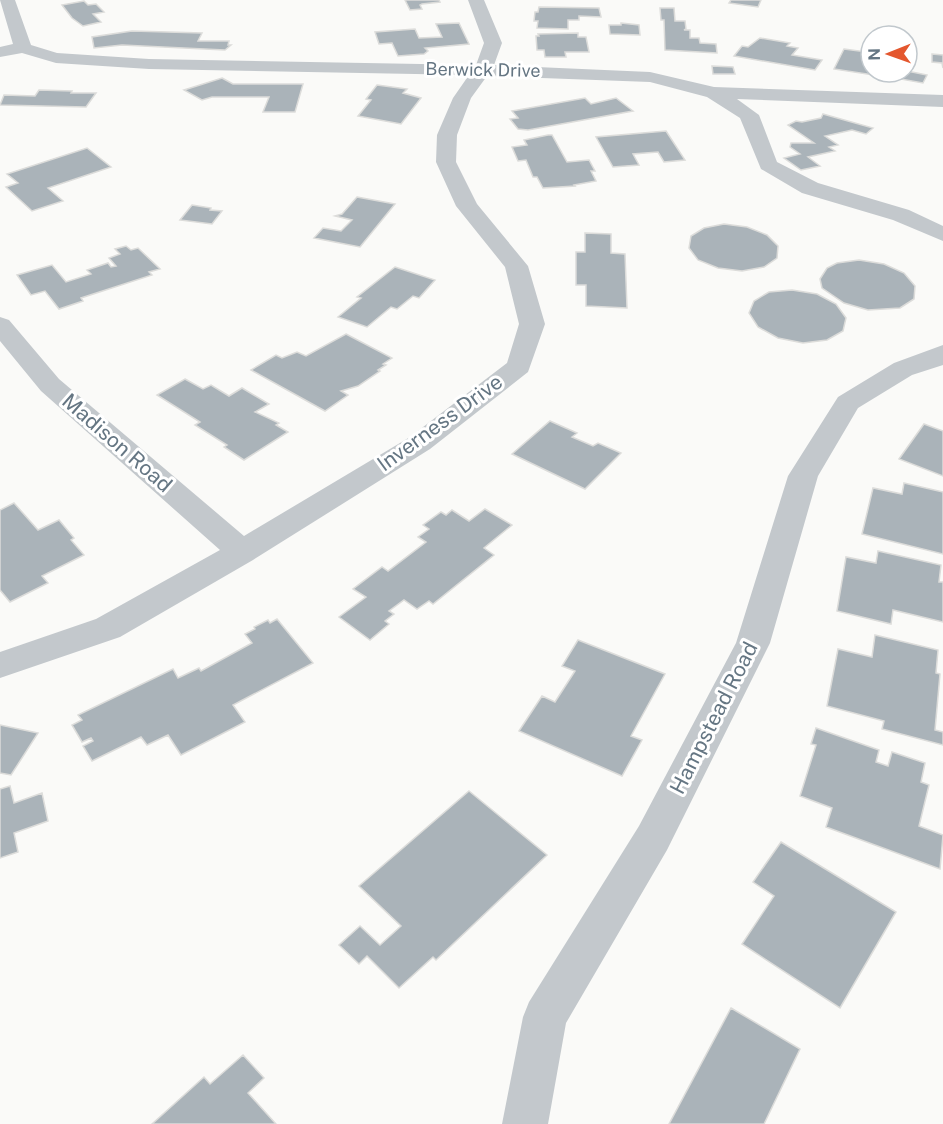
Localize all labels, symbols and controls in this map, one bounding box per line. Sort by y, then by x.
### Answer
north arrow [859,24,919,84]
text: N [865,48,884,61]
street label: Berwick Drive [425,58,541,81]
street label: Inverness Drive [372,369,507,476]
street label: Madison Road [57,388,177,497]
street label: Hampstead Road [664,638,763,798]

